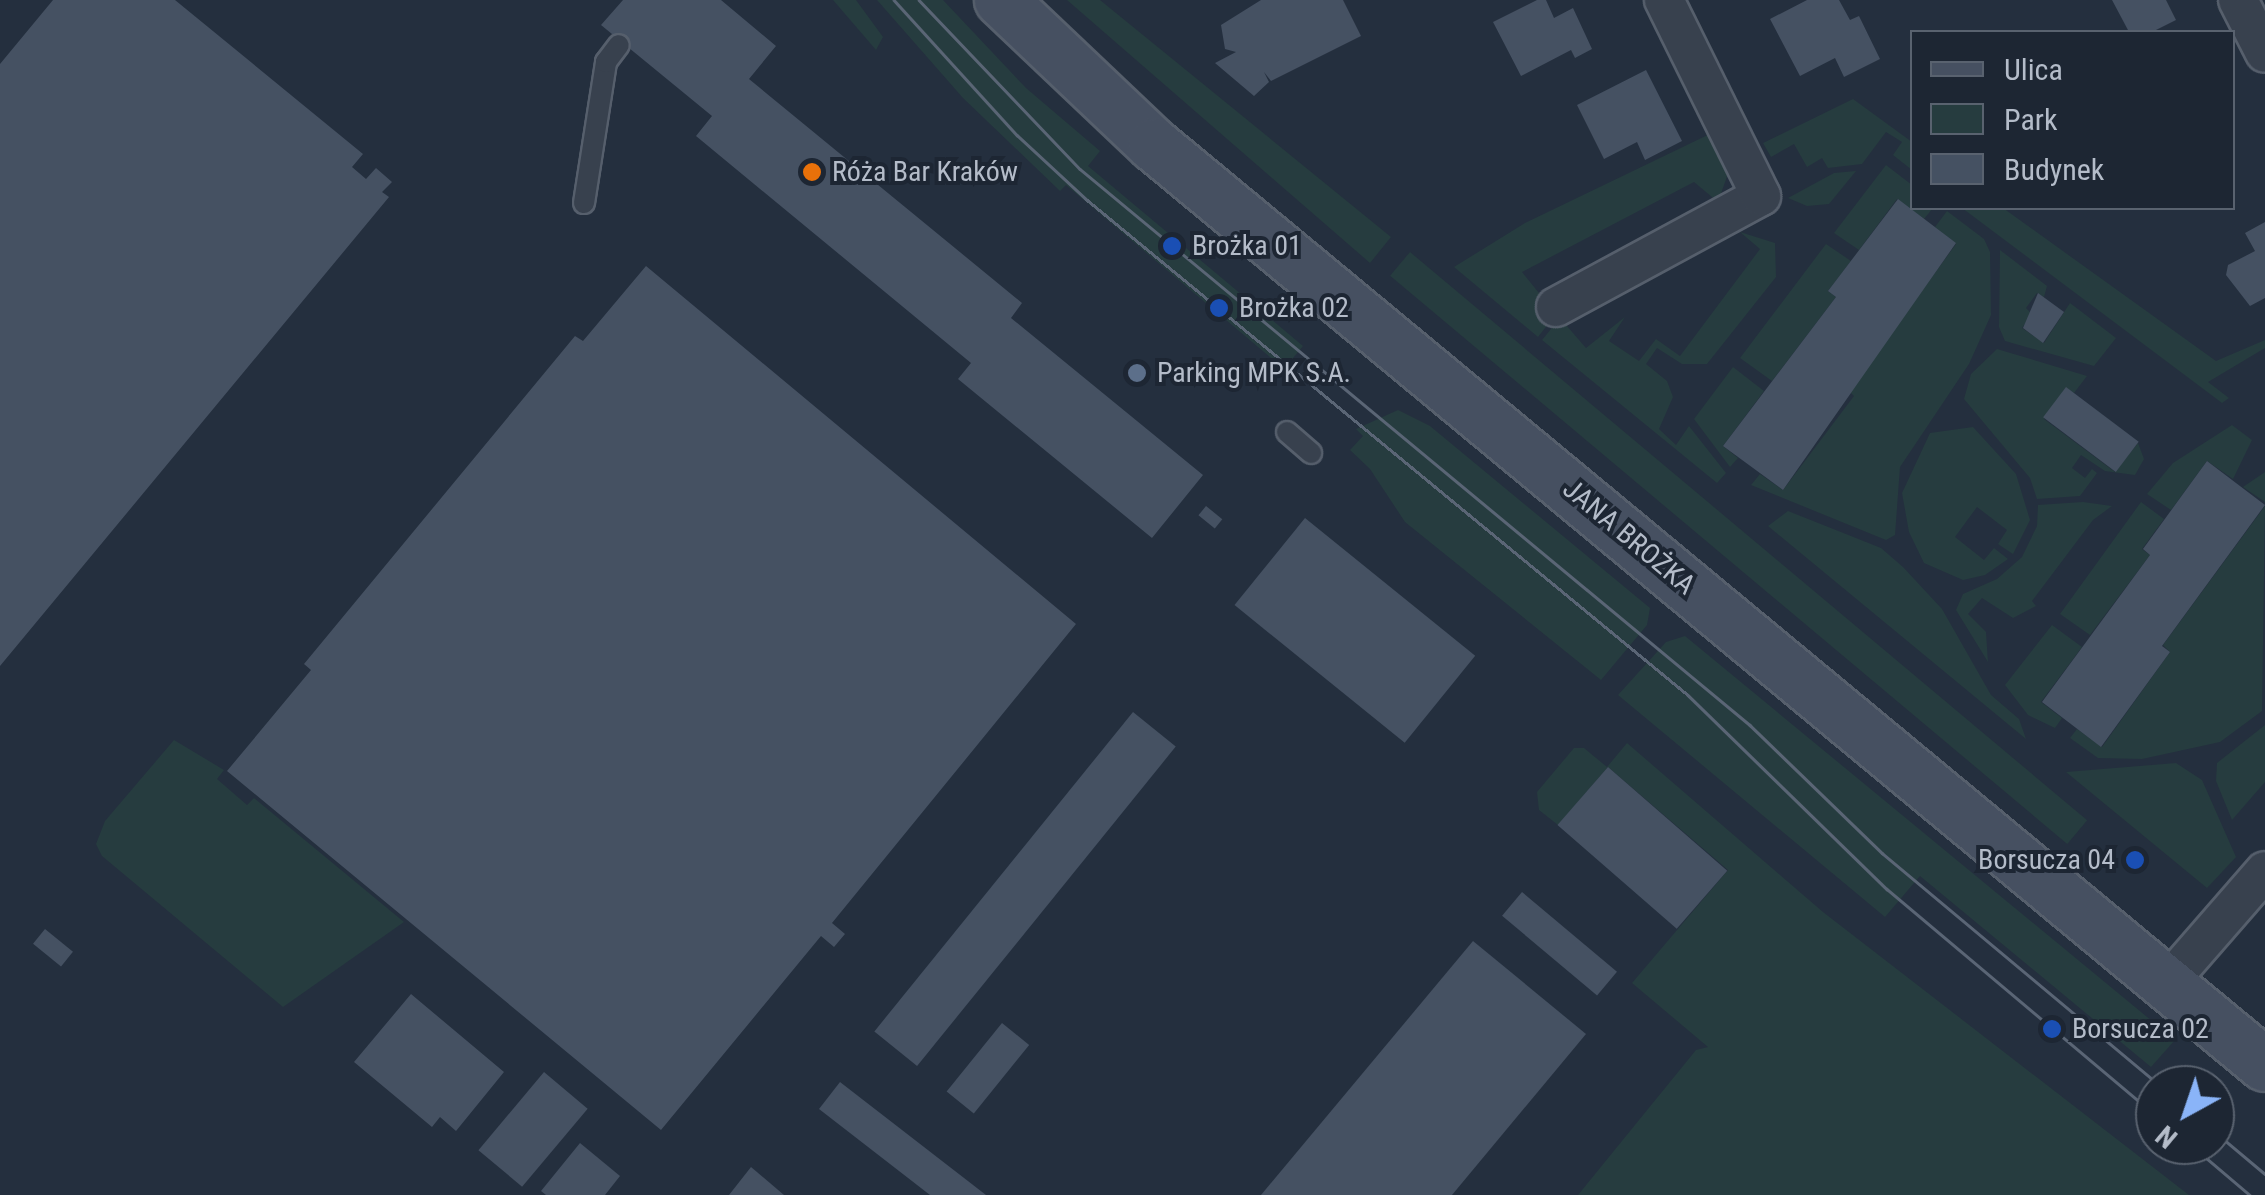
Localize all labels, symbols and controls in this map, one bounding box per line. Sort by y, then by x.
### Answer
legend [1910,30,2235,210]
text: Ulica [2004,52,2063,87]
text: Park [2004,102,2058,137]
text: Budynek [2004,152,2104,187]
place label: Róża Bar Kraków [832,155,1018,189]
marker: Róża Bar Kraków [801,161,823,183]
place label: Brożka 01 [1192,229,1302,263]
marker: Brożka 01 [1161,235,1183,257]
place label: Brożka 02 [1239,291,1349,325]
marker: Brożka 02 [1208,297,1230,319]
place label: Parking MPK S.A. [1157,356,1351,390]
marker: Parking MPK S.A. [1126,362,1148,384]
street label: JANA BROŻKA [1556,472,1702,602]
place label: Borsucza 04 [1978,843,2115,877]
marker: Borsucza 04 [2124,849,2146,871]
place label: Borsucza 02 [2072,1012,2209,1046]
marker: Borsucza 02 [2041,1018,2063,1040]
north arrow [2135,1065,2235,1165]
text: N [2150,1119,2184,1155]

